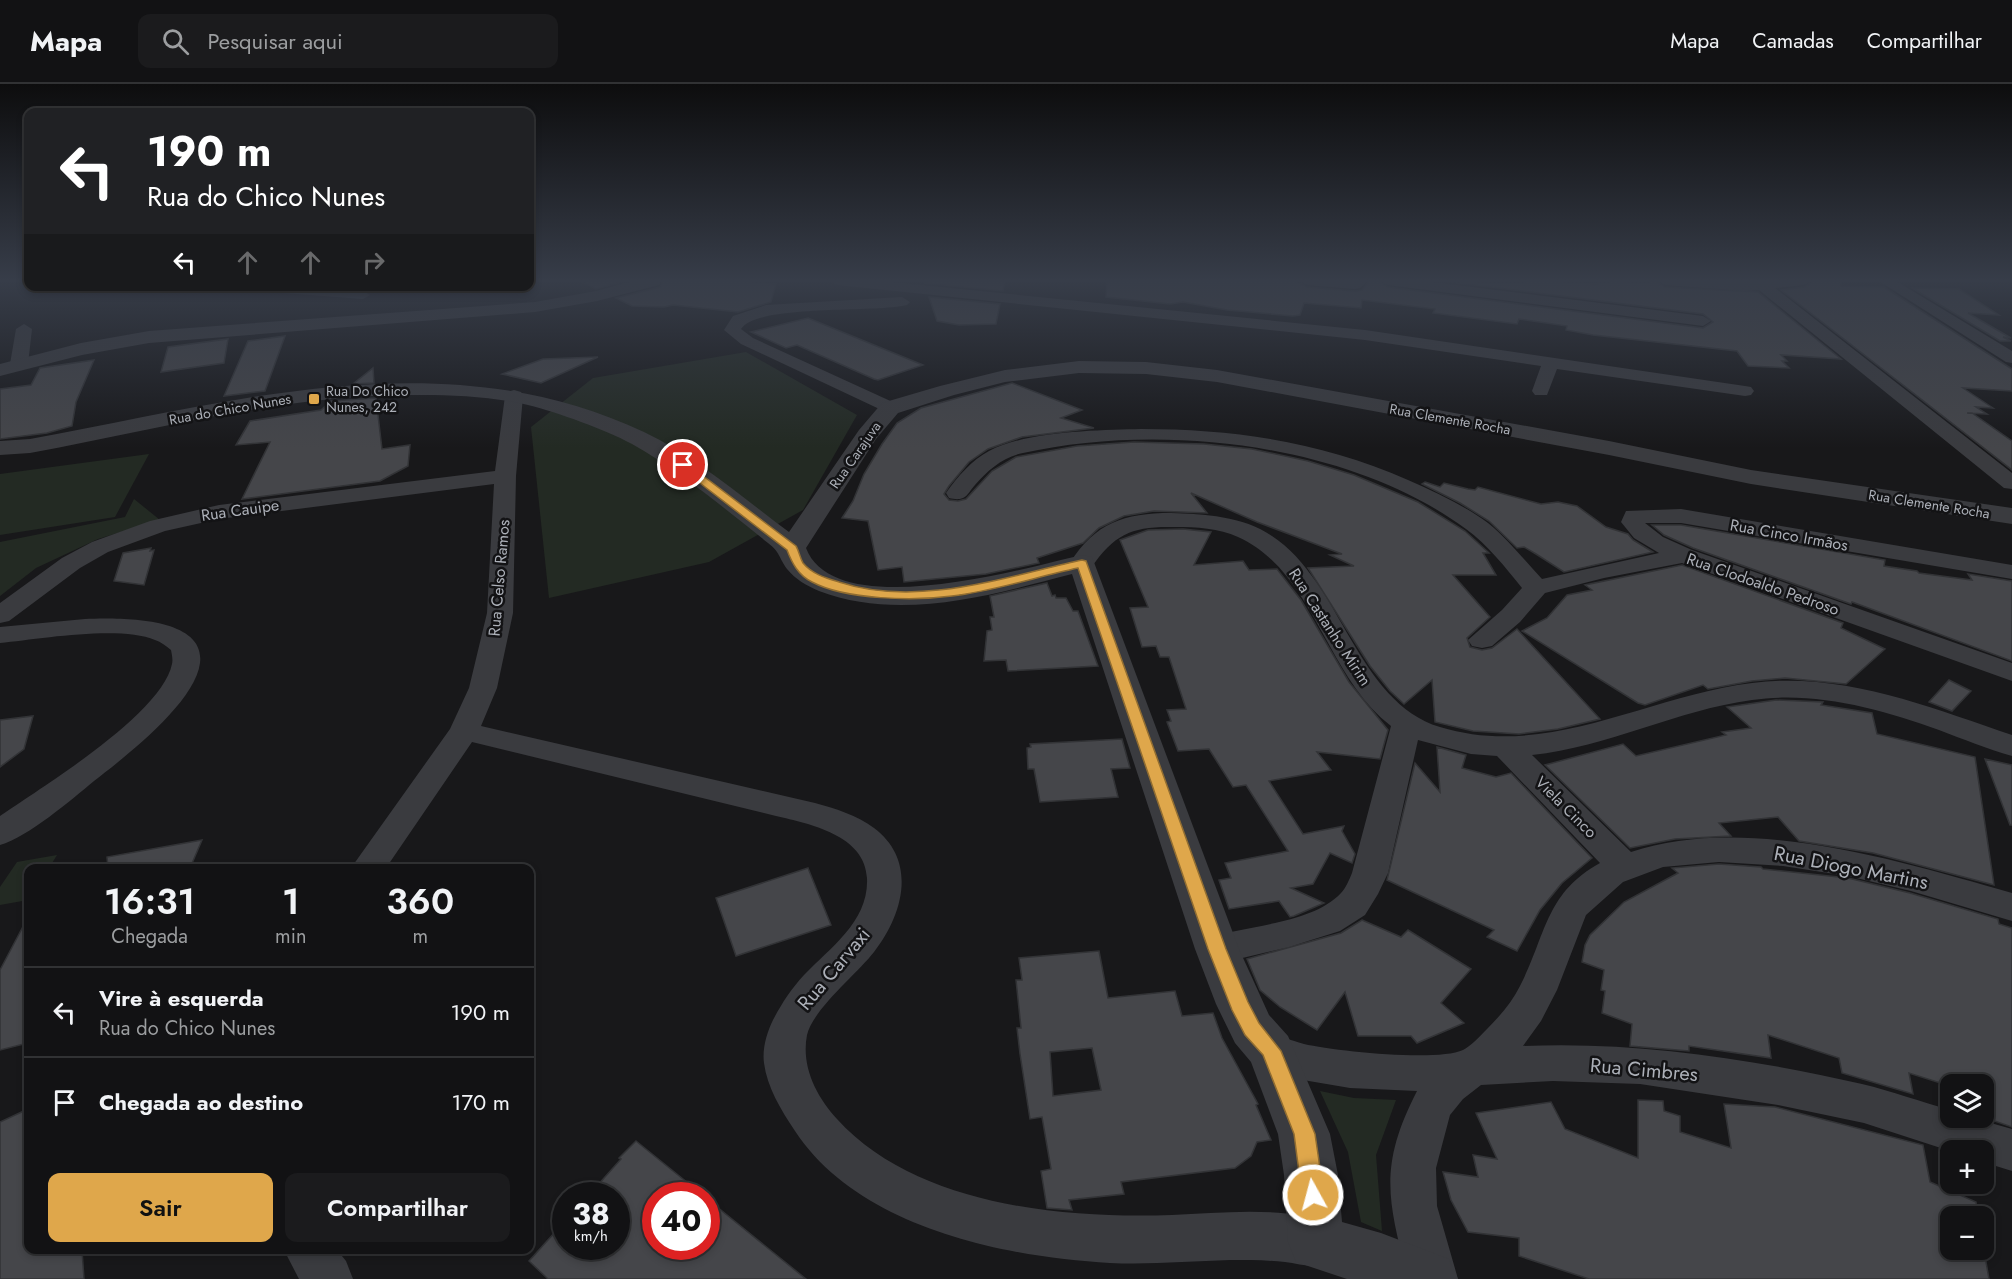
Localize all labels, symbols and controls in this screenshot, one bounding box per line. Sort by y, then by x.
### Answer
search box [138,14,558,68]
text: Mapa [30,21,102,62]
icon: search [159,25,192,58]
text: Pesquisar aqui [207,25,343,57]
text: Mapa [1670,26,1719,56]
text: Camadas [1752,26,1834,56]
text: Compartilhar [1867,26,1982,56]
text: 190 m [147,121,271,182]
icon: left [48,132,126,210]
text: Rua do Chico Nunes [147,177,385,216]
icon: left [168,246,201,279]
icon: ahead [231,246,264,279]
icon: ahead [294,246,327,279]
icon: right [357,246,390,279]
place label: Rua Do Chico Nunes, 242 [326,381,409,417]
street label: Rua do Chico Nunes [167,388,293,430]
marker: Rua Do Chico Nunes, 242 [307,392,321,406]
street label: Rua Clemente Rocha [1388,399,1512,439]
street label: Rua Carajuva [825,417,885,493]
pin [657,439,708,490]
icon: arrive [666,448,699,481]
street label: Rua Clemente Rocha [1867,485,1991,523]
street label: Rua Cauipe [200,493,280,527]
street label: Rua Cinco Irmãos [1728,513,1850,557]
street label: Rua Celso Ramos [482,519,516,637]
street label: Rua Clodoaldo Pedroso [1684,547,1843,621]
street label: Rua Castanho Mirim [1283,564,1377,690]
street label: Viela Cinco [1530,771,1602,843]
street label: Rua Diogo Martins [1771,839,1931,897]
text: 16:31 [104,875,195,927]
text: 1 [282,875,300,927]
text: 360 [386,875,454,927]
street label: Rua Carvaxi [791,921,877,1017]
text: Chegada [111,922,188,951]
text: min [275,922,306,951]
text: m [412,922,428,951]
text: Vire à esquerda [99,982,264,1014]
icon: left [48,996,81,1029]
text: 190 m [450,996,510,1028]
text: Rua do Chico Nunes [99,1014,275,1043]
street label: Rua Cimbres [1589,1051,1699,1089]
map controls [1940,1074,1994,1260]
button: layers [1940,1074,1994,1128]
icon: arrive [48,1086,81,1119]
text: Chegada ao destino [99,1086,303,1118]
text: 170 m [452,1086,510,1118]
button: + [1940,1140,1994,1194]
position arrow [1281,1163,1345,1227]
button: Sair [48,1173,273,1242]
button: Compartilhar [285,1173,510,1242]
speed limit sign: 40 [642,1182,720,1260]
text: 38 [572,1192,610,1235]
button: − [1940,1206,1994,1260]
text: km/h [574,1225,608,1247]

